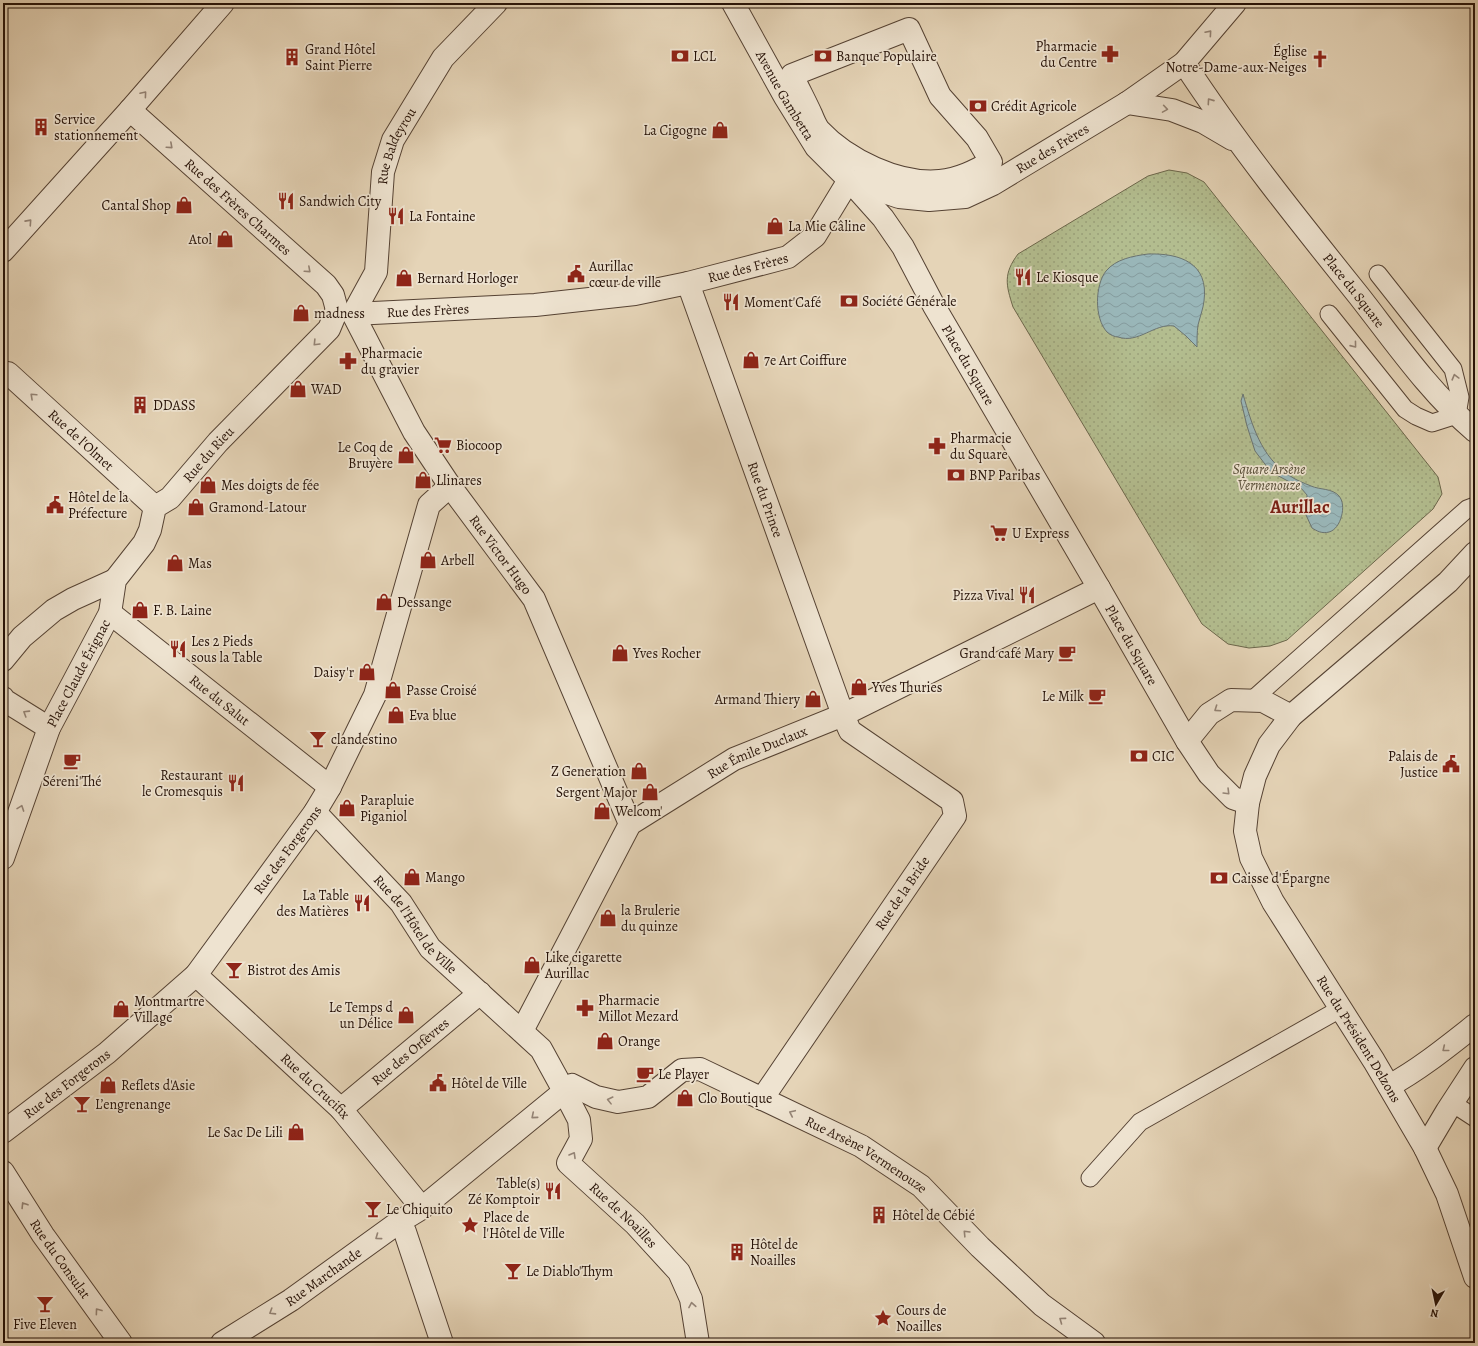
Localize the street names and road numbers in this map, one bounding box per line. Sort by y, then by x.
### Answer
street label: Avenue Gambetta [751,46,819,144]
street label: Rue Baldeyrou [373,104,421,185]
street label: Rue des Frères [1012,119,1093,178]
street label: Rue des Frères Charmes [180,154,295,260]
street label: Rue des Frères [706,248,791,287]
street label: Place du Square [1318,249,1389,332]
street label: Rue des Frères [386,299,470,322]
street label: Place du Square [937,321,999,409]
street label: Rue de l'Olmet [44,405,118,475]
street label: Rue du Rieu [179,422,239,486]
street label: Rue du Prince [743,459,788,540]
street label: Rue Victor Hugo [465,511,536,598]
street label: Place du Square [1100,601,1162,689]
street label: Place Claude Érignac [42,616,115,731]
street label: Rue du Salut [185,670,254,730]
street label: Rue Émile Duclaux [704,721,810,784]
street label: Rue des Forgerons [249,803,326,898]
street label: Rue de la Bride [871,853,934,934]
street label: Rue de l'Hôtel de Ville [369,871,461,978]
street label: Rue du Président Delzons [1312,972,1405,1106]
street label: Rue des Orfèvres [367,1014,453,1090]
street label: Rue des Forgerons [20,1045,114,1123]
street label: Rue du Crucifix [276,1049,355,1123]
street label: Rue Arsène Vermenouze [802,1112,932,1197]
street label: Rue de Noailles [585,1178,661,1252]
street label: Rue du Consulat [25,1215,95,1303]
street label: Rue Marchande [282,1243,365,1311]

